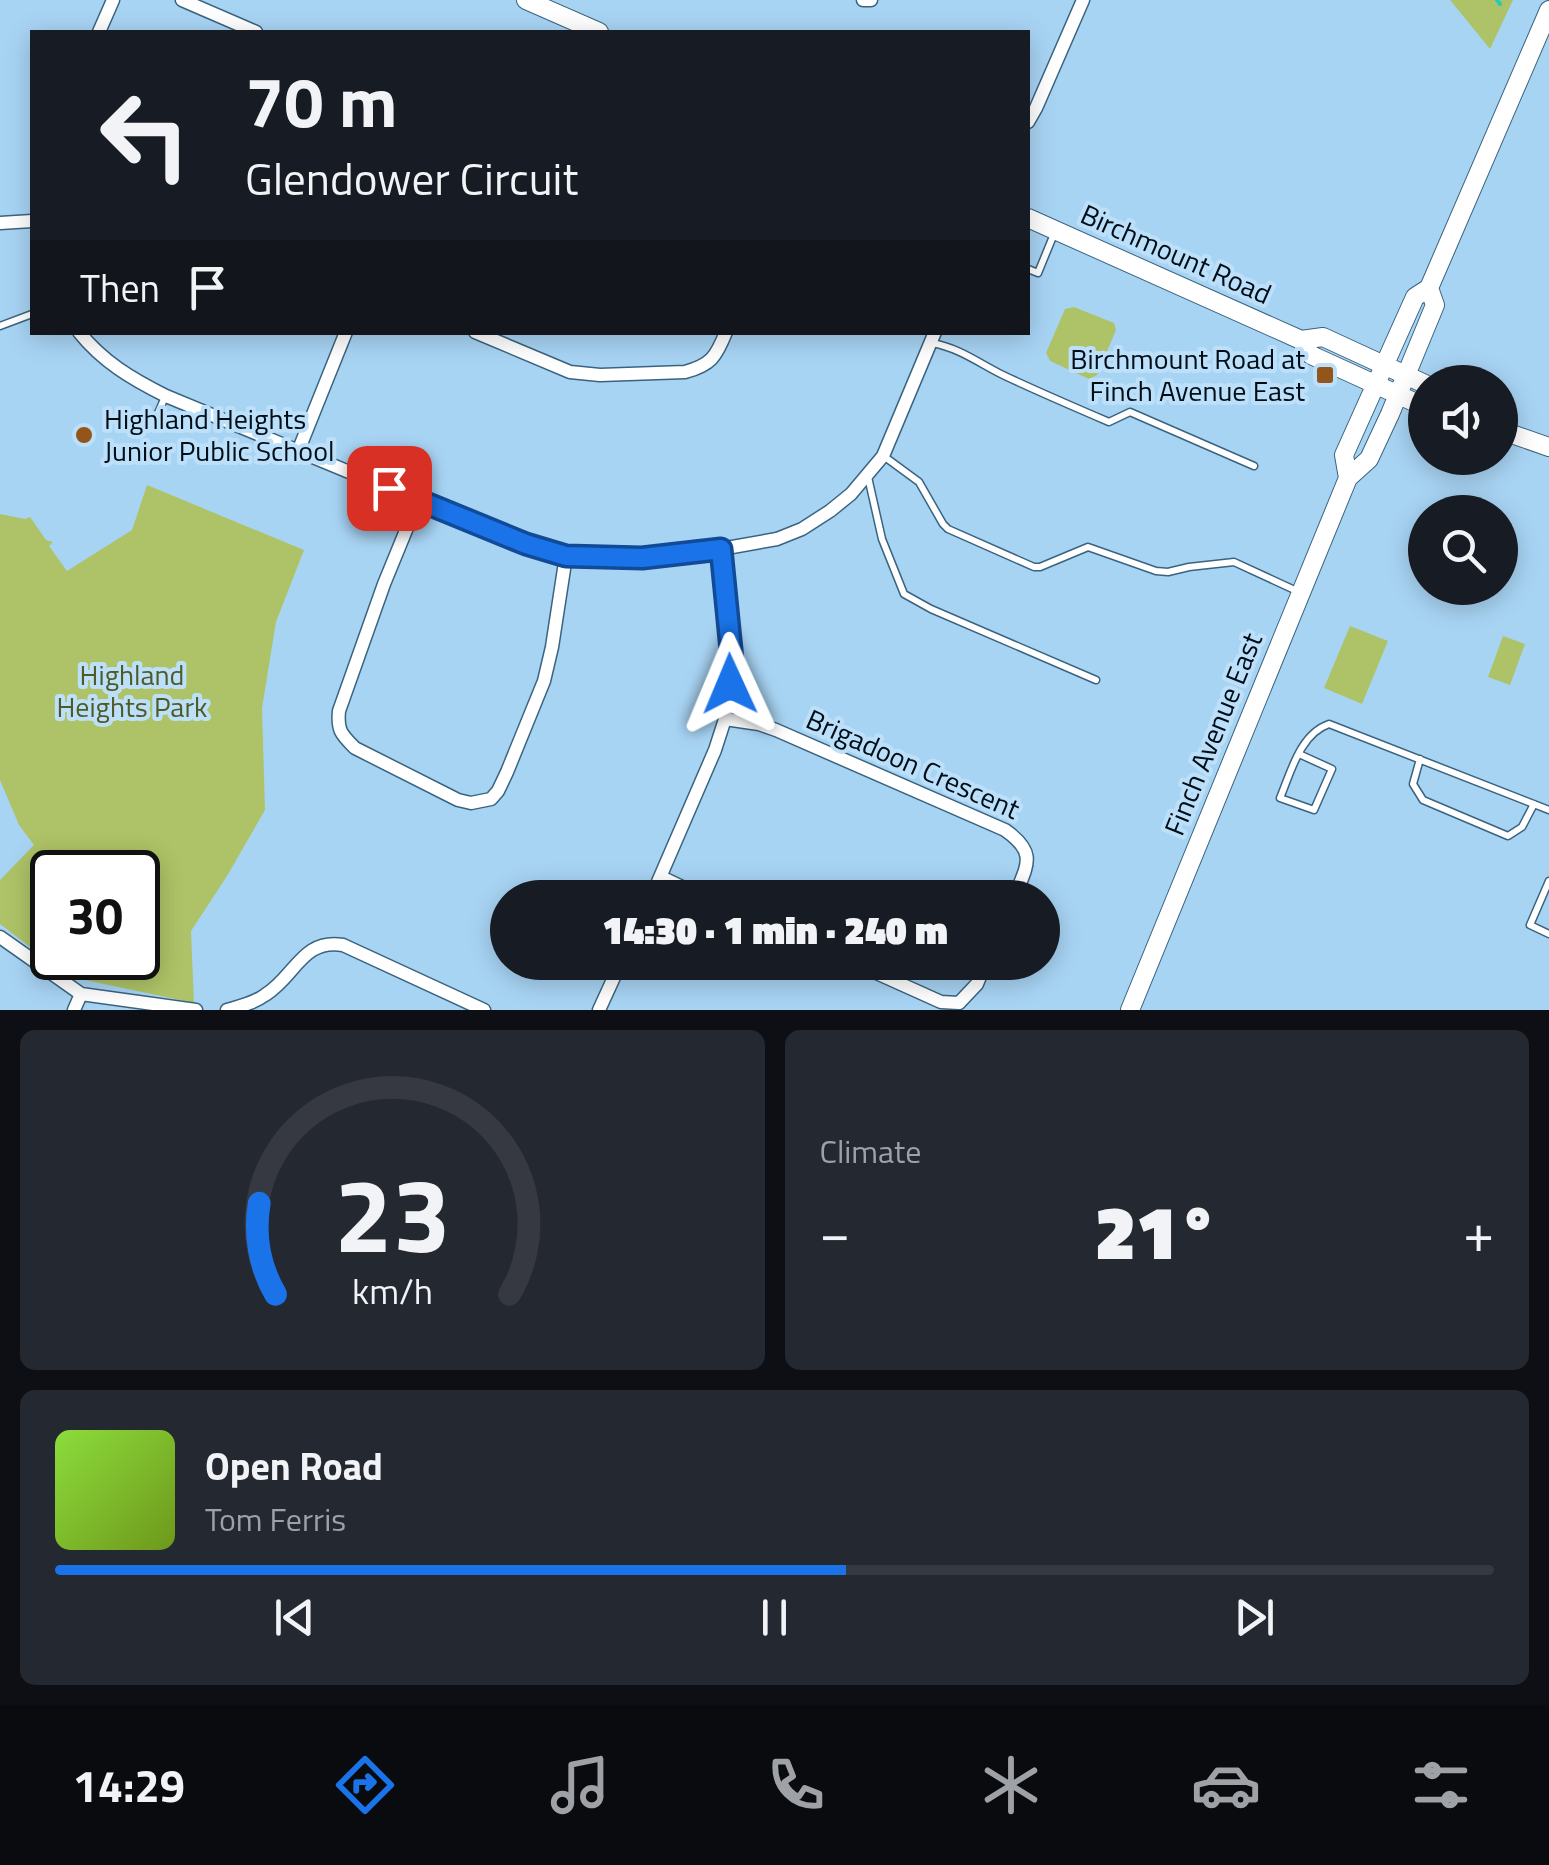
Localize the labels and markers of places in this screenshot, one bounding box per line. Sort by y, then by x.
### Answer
place label: Birchmount Road at Finch Avenue East [1070,337,1305,412]
marker: Birchmount Road at Finch Avenue East [1314,364,1336,386]
place label: Highland Heights Junior Public School [104,397,334,472]
marker: Highland Heights Junior Public School [73,424,95,446]
pin [347,446,432,531]

